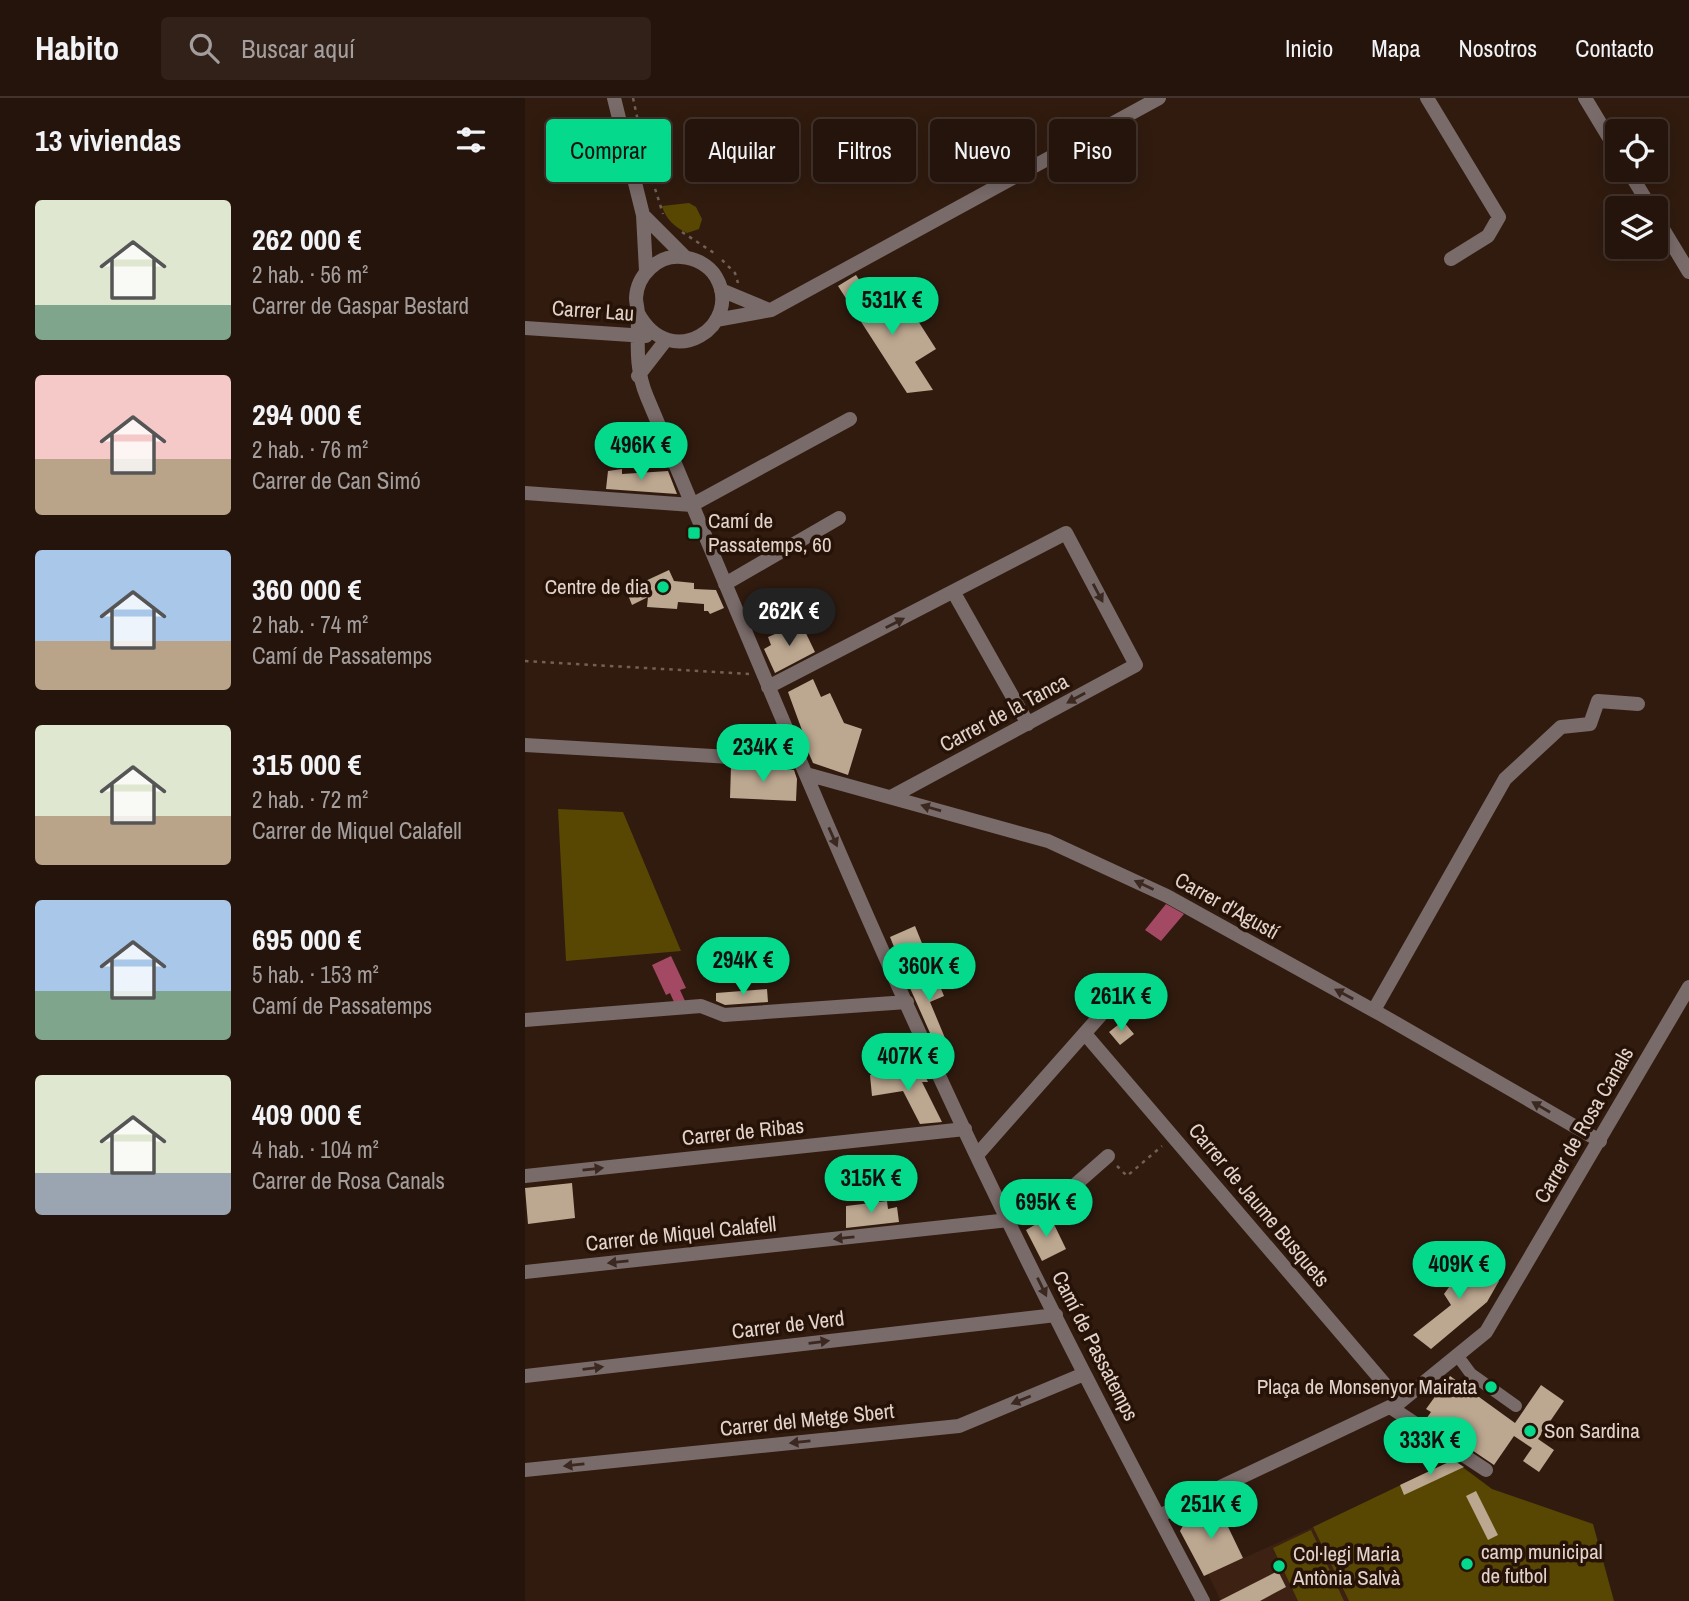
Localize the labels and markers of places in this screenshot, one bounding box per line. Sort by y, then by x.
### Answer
pin: 531K € [835,278,949,337]
pin: 496K € [584,422,698,482]
place label: Camí de Passatemps, 60 [708,506,831,559]
marker: Camí de Passatemps, 60 [686,525,702,541]
place label: Centre de dia [545,572,649,601]
marker: Centre de dia [655,579,671,595]
pin: 262K € [732,588,846,648]
pin: 234K € [706,724,820,784]
pin: 294K € [686,937,800,997]
pin: 360K € [872,944,986,1003]
pin: 261K € [1064,974,1178,1033]
pin: 407K € [851,1034,965,1093]
pin: 315K € [814,1156,928,1215]
pin: 695K € [989,1180,1103,1239]
pin: 409K € [1402,1242,1516,1301]
place label: Plaça de Monsenyor Mairata [1257,1372,1477,1401]
marker: Plaça de Monsenyor Mairata [1483,1379,1499,1395]
place label: Son Sardina [1544,1416,1640,1445]
pin: 333K € [1373,1418,1487,1477]
marker: Son Sardina [1522,1423,1538,1439]
pin: 251K € [1154,1482,1268,1541]
place label: camp municipal de futbol [1481,1537,1603,1590]
place label: Col·legi Maria Antònia Salvà [1292,1539,1401,1592]
marker: camp municipal de futbol [1459,1556,1475,1572]
marker: Col·legi Maria Antònia Salvà [1271,1558,1287,1574]

